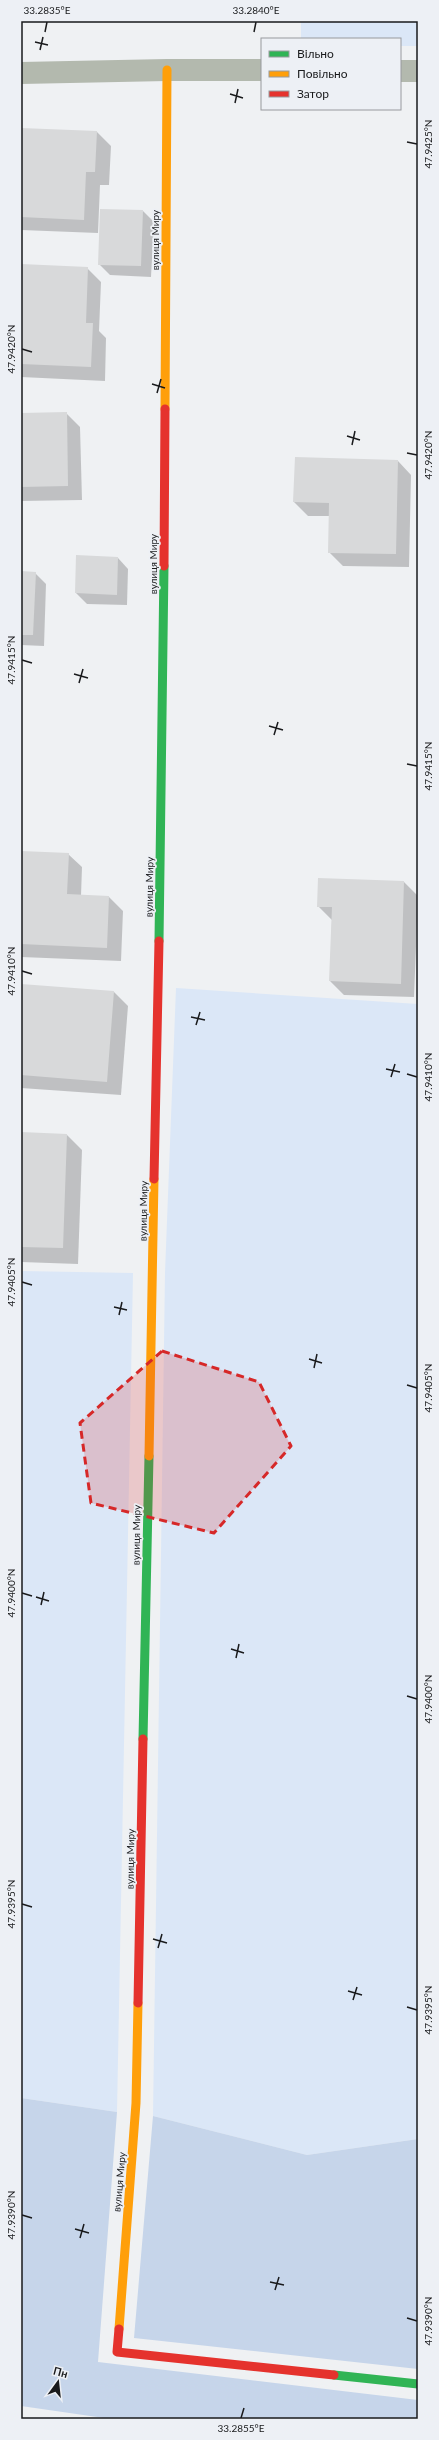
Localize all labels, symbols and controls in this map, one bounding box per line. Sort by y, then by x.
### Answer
text: 33.2835°E [23,4,71,16]
text: 33.2840°E [232,4,280,16]
legend [261,38,401,110]
text: Вільно [297,46,334,61]
text: Повільно [297,66,348,81]
text: Затор [297,86,329,101]
text: 47.9425°N [422,120,434,168]
street label: вулиця Миру [149,209,161,270]
text: 47.9420°N [5,325,17,373]
text: 47.9420°N [422,431,434,479]
street label: вулиця Миру [147,533,159,594]
text: 47.9415°N [5,636,17,684]
text: 47.9415°N [422,742,434,790]
street label: вулиця Миру [142,856,156,917]
text: 47.9410°N [5,947,17,995]
text: 47.9410°N [422,1053,434,1101]
street label: вулиця Миру [136,1180,150,1241]
text: 47.9405°N [5,1258,17,1306]
text: 47.9405°N [422,1364,434,1412]
street label: вулиця Миру [129,1504,143,1565]
text: 47.9400°N [5,1569,17,1617]
text: 47.9400°N [422,1675,434,1723]
street label: вулиця Миру [123,1828,137,1889]
text: 47.9395°N [5,1880,17,1928]
text: 47.9395°N [422,1986,434,2034]
street label: вулиця Миру [110,2151,128,2213]
text: 47.9390°N [5,2191,17,2239]
text: 47.9390°N [422,2297,434,2345]
north arrow [38,2362,78,2402]
text: Пн [52,2364,69,2380]
text: 33.2855°E [217,2422,265,2434]

